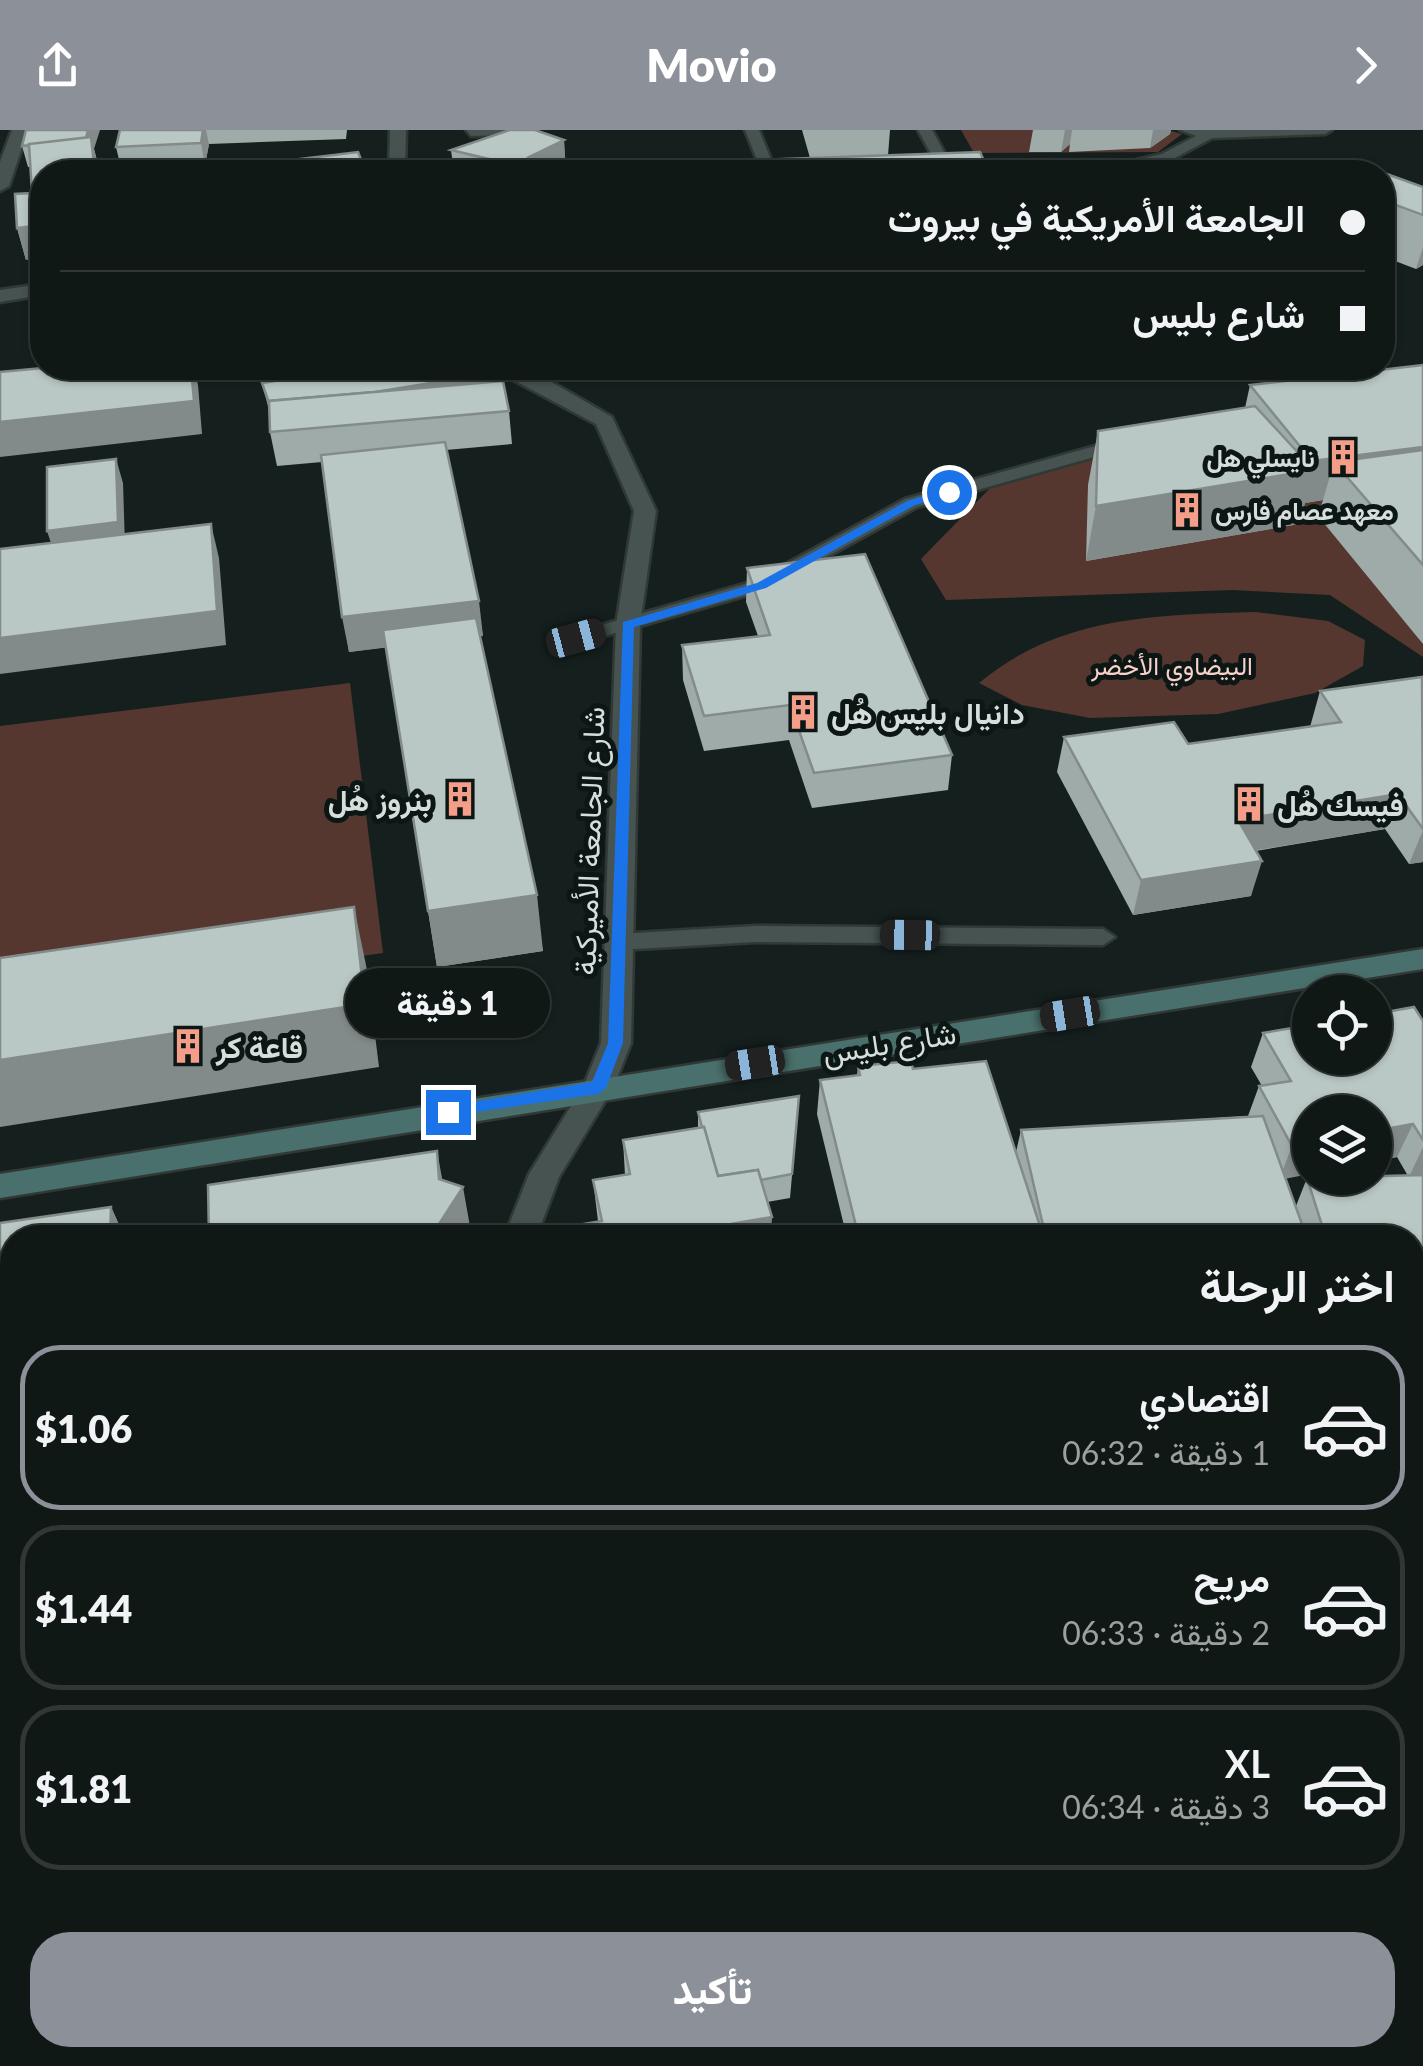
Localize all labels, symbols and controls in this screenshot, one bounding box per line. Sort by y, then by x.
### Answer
icon: share [30,38,85,93]
text: Movio [646,38,777,92]
icon: forward [1338,38,1393,93]
text: الجامعة الأمريكية في بيروت [888,194,1305,240]
text: شارع بليس [1132,290,1305,336]
building icon: نايسلي هل [1324,438,1362,476]
place label: نايسلي هل [1206,442,1315,479]
route start [927,470,972,515]
building icon: معهد عصام فارس [1168,491,1206,529]
place label: معهد عصام فارس [1215,495,1394,528]
car [543,616,609,660]
park label: البيضاوي الأخضر [1090,650,1253,687]
building icon: دانيال بليس هُل [784,693,822,731]
place label: دانيال بليس هُل [831,694,1025,732]
street label: شارع الجامعة الأميركية [565,706,615,976]
building icon: بنروز هُل [441,780,479,818]
place label: بنروز هُل [328,781,432,819]
building icon: فيسك هُل [1230,785,1268,823]
place label: فيسك هُل [1277,786,1404,823]
car [880,919,940,951]
callout: 1 دقيقة [346,967,550,1037]
map controls [1292,975,1392,1195]
button: locate [1292,975,1392,1075]
text: 1 دقيقة [397,983,498,1022]
car [1038,994,1102,1034]
street label: شارع بليس [820,1014,959,1074]
building icon: قاعة كر [169,1027,207,1065]
place label: قاعة كر [215,1028,303,1066]
car [723,1043,787,1083]
route end [426,1090,471,1135]
button: layers [1292,1095,1392,1195]
text: اختر الرحلة [1200,1258,1395,1312]
text: اقتصادي [1139,1374,1270,1420]
icon: car [1300,1383,1390,1473]
text: $1.06 [35,1405,132,1451]
text: 1 دقيقة · 06:32 [1062,1433,1270,1472]
text: مريح [1194,1554,1270,1600]
icon: car [1300,1563,1390,1653]
text: $1.44 [35,1585,132,1631]
text: 2 دقيقة · 06:33 [1062,1613,1270,1652]
text: XL [1225,1740,1270,1786]
icon: car [1300,1743,1390,1833]
text: $1.81 [35,1765,132,1811]
text: 3 دقيقة · 06:34 [1062,1787,1270,1826]
button: تأكيد [30,1932,1395,2047]

